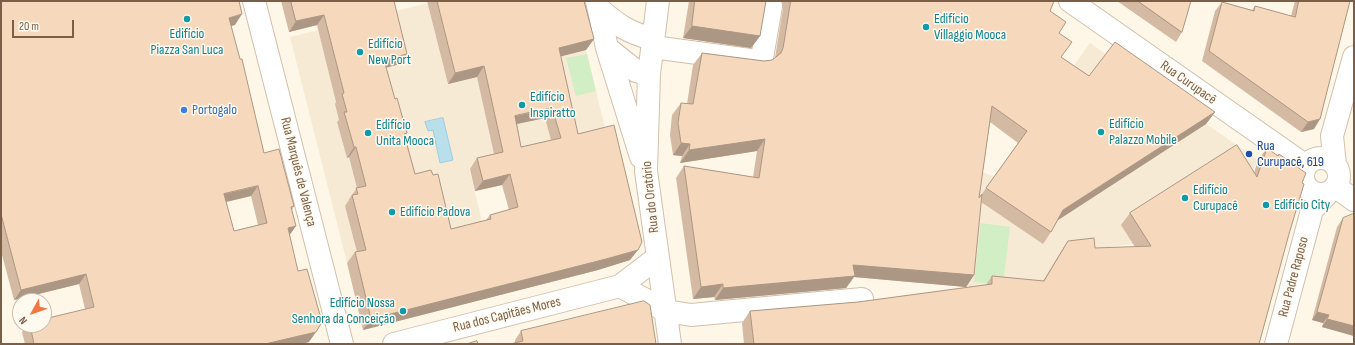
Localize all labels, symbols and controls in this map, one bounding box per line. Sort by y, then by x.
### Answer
place label: Edifício Villaggio Mooca [934,11,1006,44]
scale bar [14,12,76,38]
marker: Edifício Piazza San Luca [182,14,192,24]
text: 20 m [19,19,39,34]
marker: Edifício Villaggio Mooca [921,22,931,32]
place label: Edifício Piazza San Luca [150,26,224,58]
place label: Edifício New Port [368,36,411,68]
marker: Edifício New Port [355,47,365,57]
street label: Rua Curupacê [1157,58,1219,108]
place label: Edifício Inspiratto [530,89,576,122]
marker: Edifício Inspiratto [517,100,527,110]
place label: Portogalo [192,102,237,118]
marker: Portogalo [179,105,189,115]
street label: Rua Marquês de Valença [276,116,320,228]
place label: Edifício Palazzo Mobile [1109,116,1177,148]
place label: Edifício Unita Mooca [376,117,434,150]
marker: Edifício Palazzo Mobile [1096,127,1106,137]
marker: Edifício Unita Mooca [363,128,373,138]
place label: Rua Curupacê, 619 [1257,138,1324,170]
marker: Rua Curupacê, 619 [1244,149,1254,159]
street label: Rua do Oratório [639,160,663,234]
place label: Edifício Curupacê [1193,182,1238,214]
marker: Edifício Curupacê [1180,193,1190,203]
place label: Edifício City [1274,197,1330,213]
marker: Edifício City [1261,200,1271,210]
place label: Edifício Padova [400,204,470,220]
marker: Edifício Padova [387,207,397,217]
street label: Rua Padre Raposo [1275,235,1313,319]
north arrow [12,293,52,333]
street label: Rua dos Capitães Mores [451,294,563,336]
place label: Edifício Nossa Senhora da Conceição [292,295,395,328]
marker: Edifício Nossa Senhora da Conceição [398,306,408,316]
text: N [16,314,30,327]

